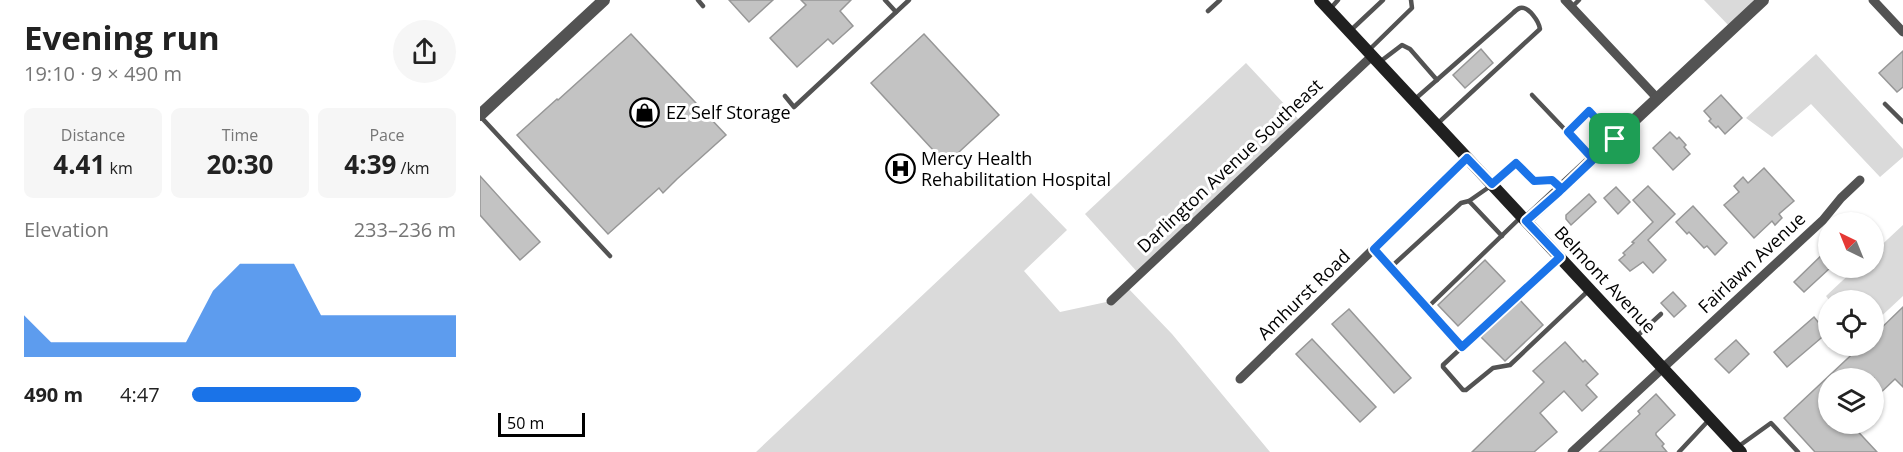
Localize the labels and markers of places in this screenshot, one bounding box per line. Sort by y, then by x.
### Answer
shop icon: EZ Self Storage [629,97,661,129]
place label: EZ Self Storage [666,100,791,124]
pin [1589,113,1640,164]
place label: Mercy Health Rehabilitation Hospital [921,146,1111,191]
hospital icon: Mercy Health Rehabilitation Hospital [884,153,916,185]

